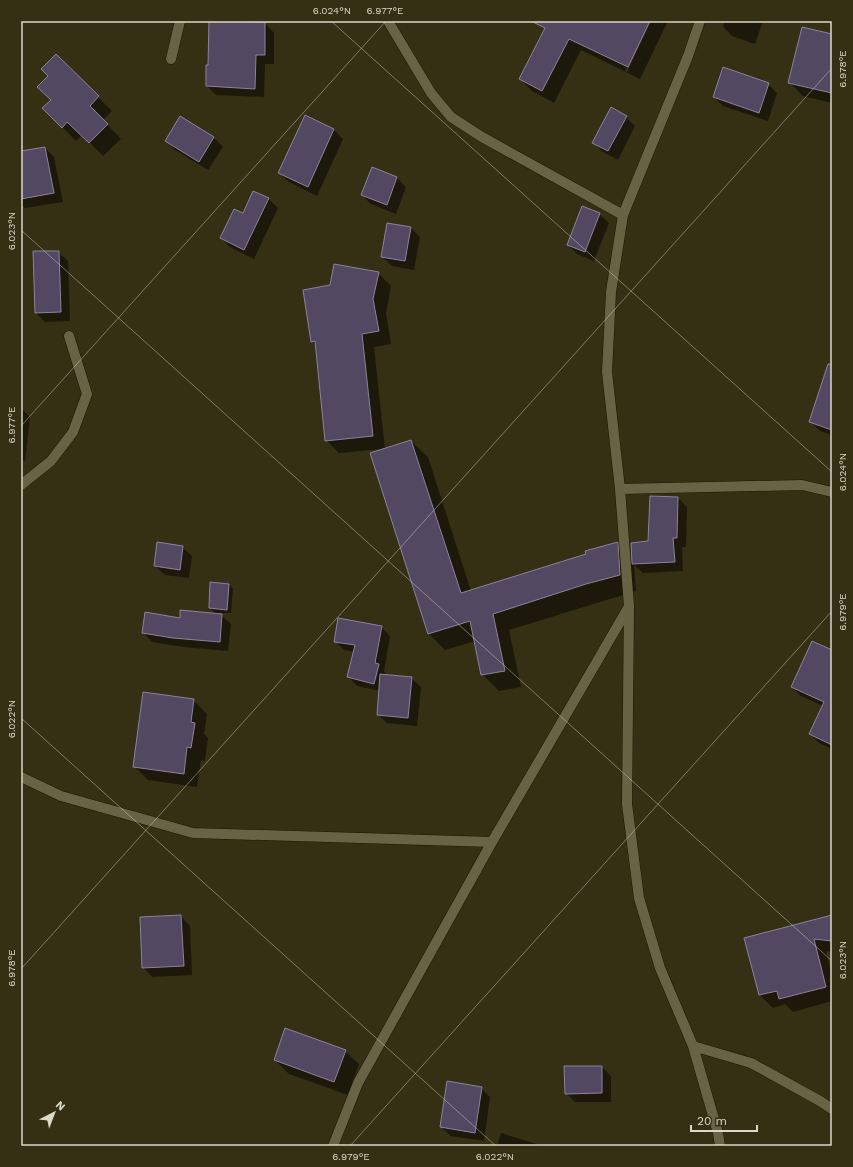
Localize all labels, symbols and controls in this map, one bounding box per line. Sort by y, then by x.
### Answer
text: 6.024°N [313,5,351,16]
text: 6.977°E [367,5,403,16]
text: 6.978°E [837,50,848,88]
text: 6.023°N [6,212,17,250]
text: 6.977°E [6,407,17,443]
text: 6.024°N [837,453,848,491]
text: 6.979°E [837,593,848,631]
text: 6.022°N [6,700,17,738]
text: 6.023°N [837,941,848,979]
text: 6.978°E [6,949,17,987]
north arrow [34,1093,74,1133]
text: N [53,1098,68,1113]
scale bar [691,1107,757,1133]
text: 20 m [697,1114,727,1128]
text: 6.979°E [332,1151,370,1162]
text: 6.022°N [476,1151,514,1162]

